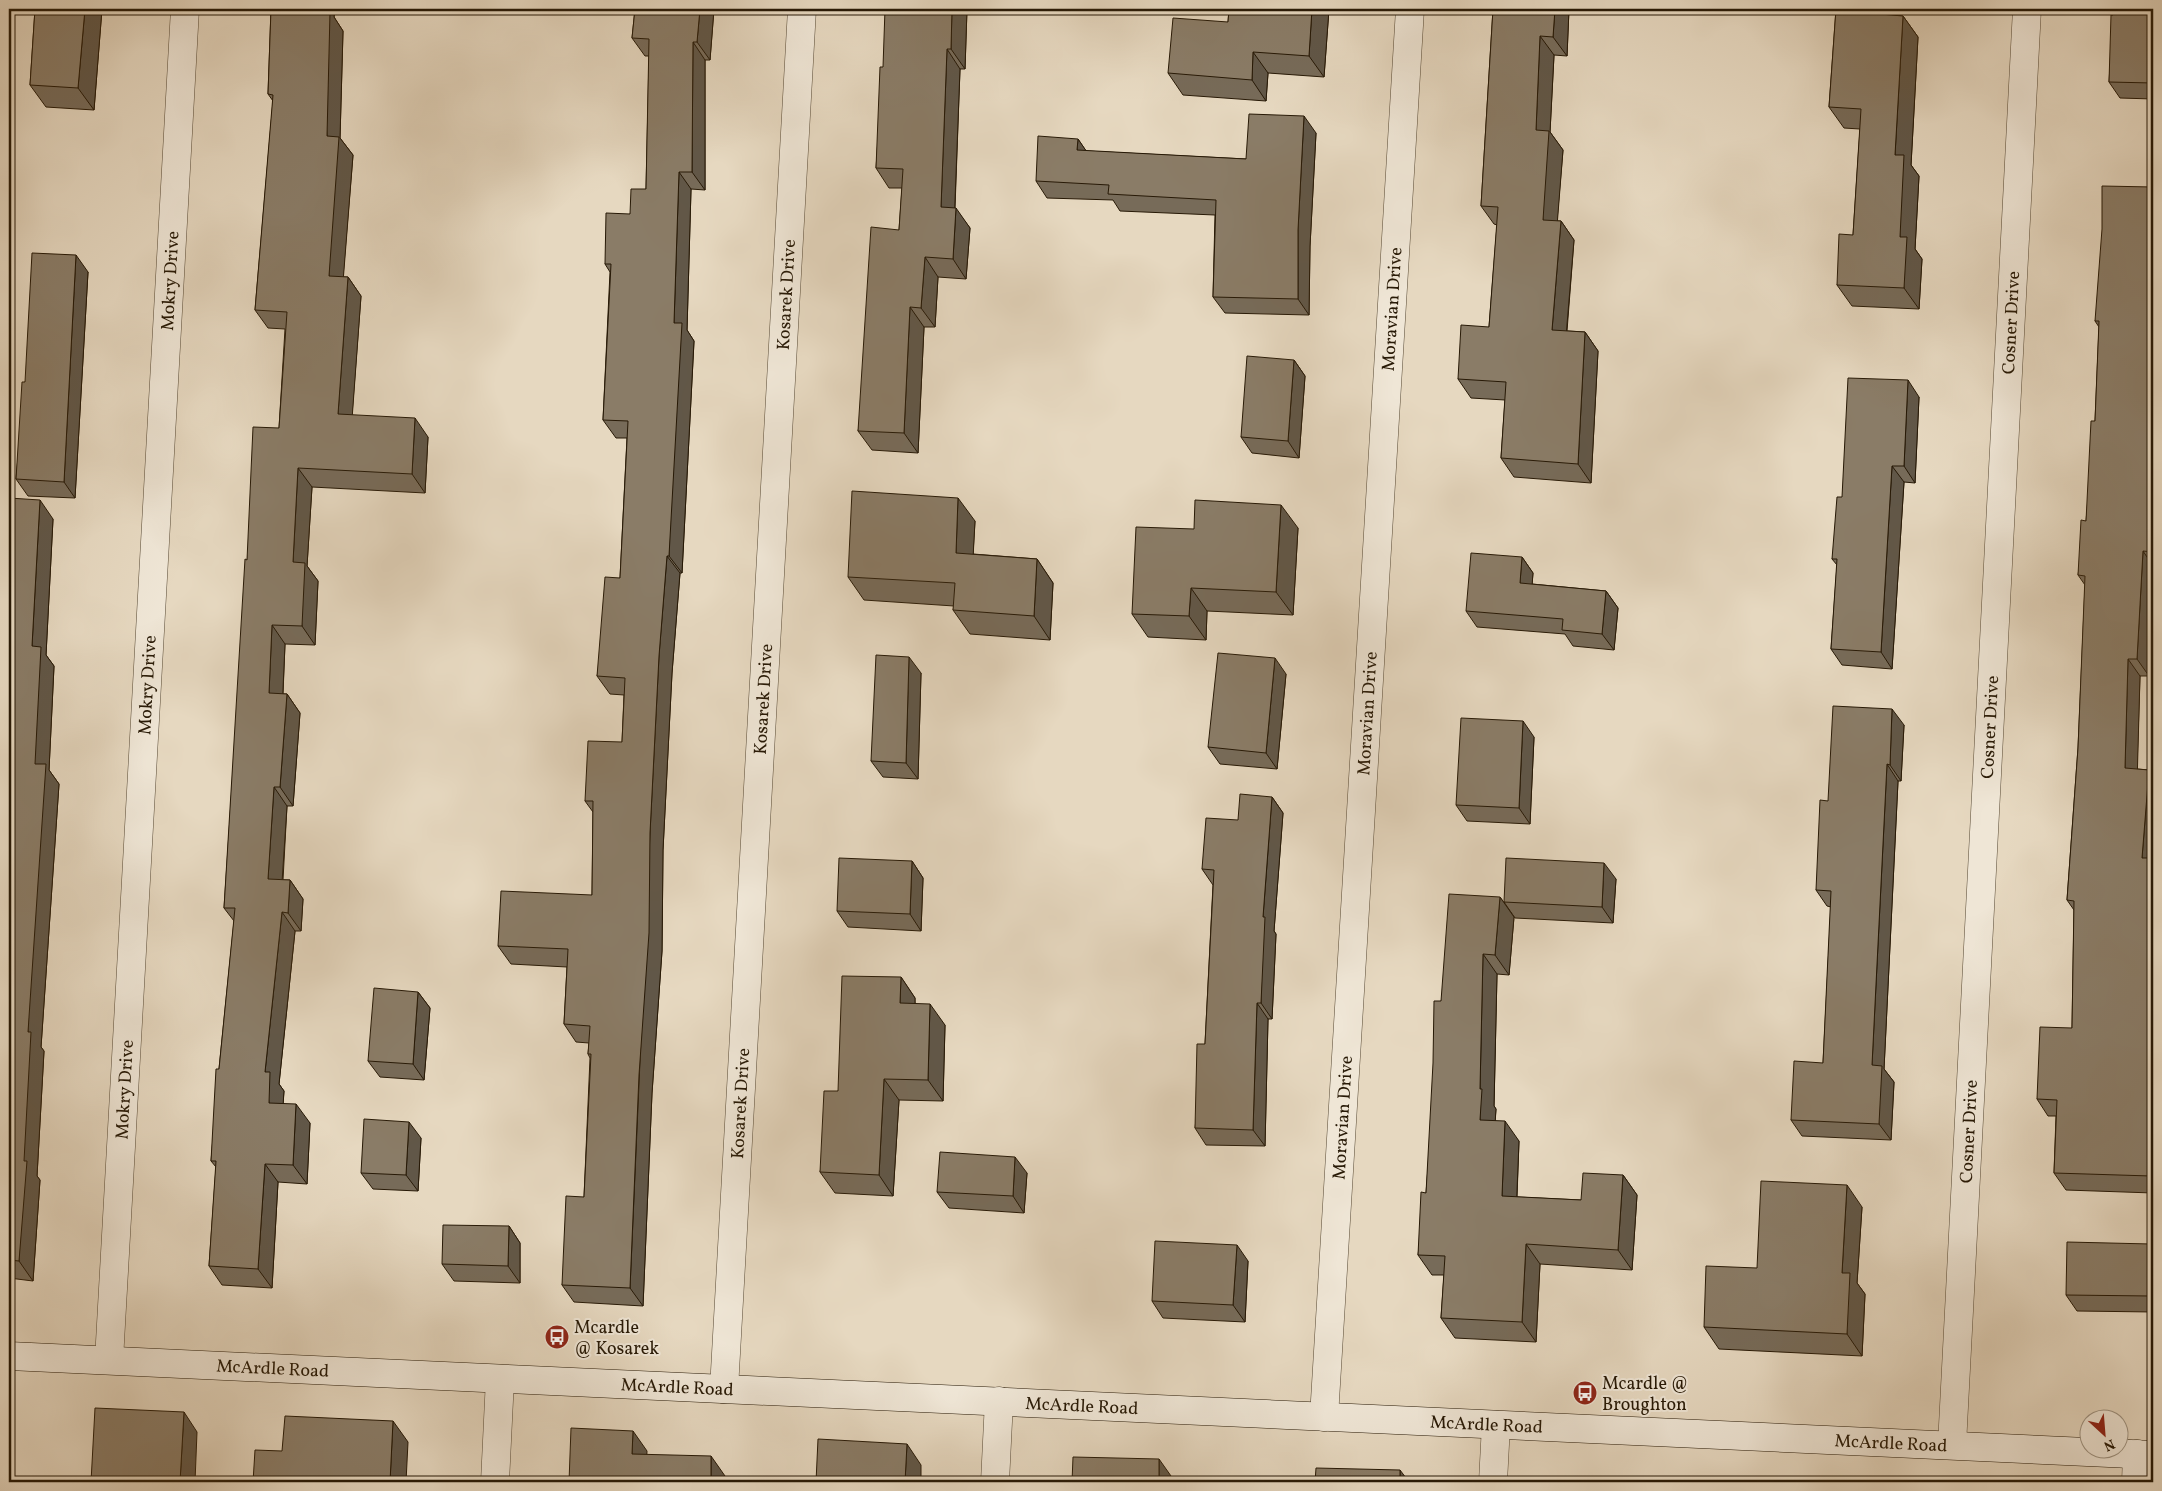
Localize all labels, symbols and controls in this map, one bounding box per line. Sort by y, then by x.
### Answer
street label: Mokry Drive [156,230,187,331]
street label: Kosarek Drive [772,239,803,351]
street label: Moravian Drive [1377,246,1409,372]
street label: Cosner Drive [1997,270,2027,375]
street label: Mokry Drive [133,635,164,736]
street label: Kosarek Drive [749,643,780,755]
street label: Moravian Drive [1352,651,1385,776]
street label: Cosner Drive [1976,675,2006,779]
street label: Mokry Drive [110,1039,141,1140]
street label: Kosarek Drive [726,1047,757,1160]
street label: Moravian Drive [1328,1055,1360,1180]
street label: Cosner Drive [1955,1079,1985,1184]
place label: Mcardle @ Kosarek [574,1316,659,1362]
bus stop icon: Mcardle @ Kosarek [544,1324,570,1350]
street label: McArdle Road [216,1355,330,1385]
place label: Mcardle @ Broughton [1602,1372,1689,1418]
street label: McArdle Road [620,1373,734,1403]
bus stop icon: Mcardle @ Broughton [1572,1380,1598,1406]
street label: McArdle Road [1025,1392,1139,1422]
north arrow [2080,1408,2130,1458]
street label: McArdle Road [1429,1411,1543,1441]
street label: McArdle Road [1834,1429,1948,1459]
text: N [2100,1434,2118,1455]

